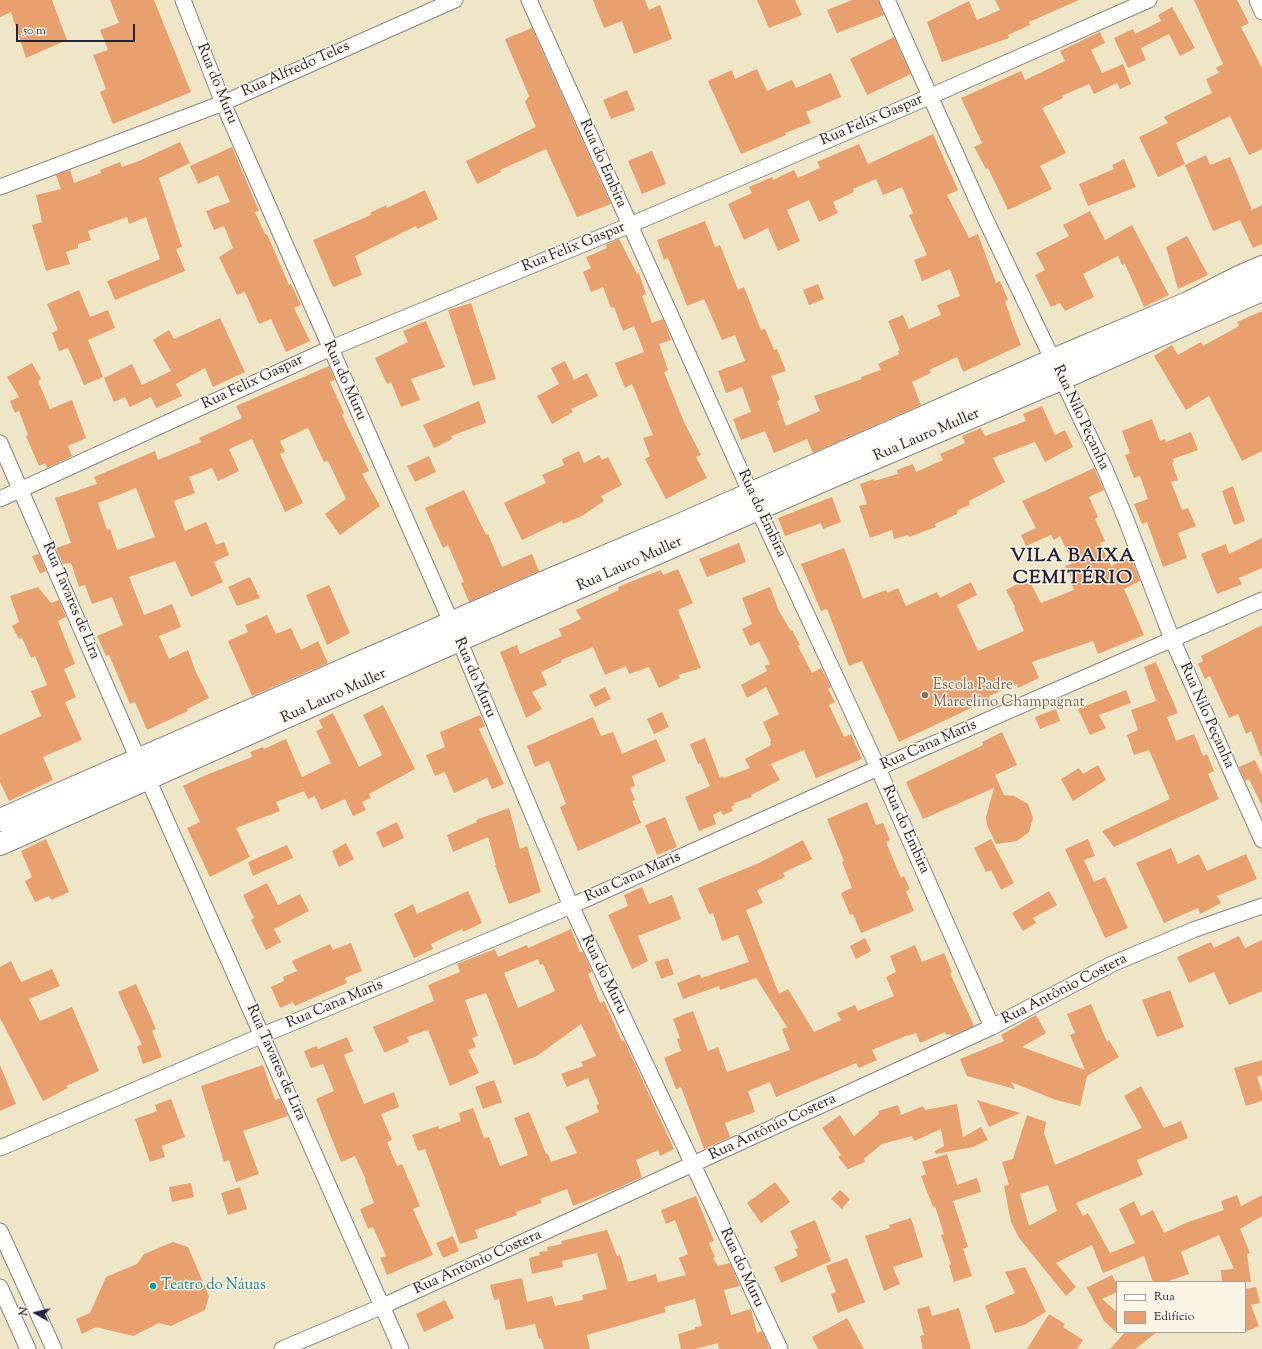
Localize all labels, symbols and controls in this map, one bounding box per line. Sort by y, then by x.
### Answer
scale bar [18,16,137,42]
text: 50 m [23,22,46,40]
street label: Rua Alfredo Teles [239,38,353,102]
street label: Rua do Muru [192,41,240,127]
street label: Rua Felix Gaspar [818,91,926,151]
street label: Rua do Embira [574,117,630,211]
street label: Rua Felix Gaspar [520,219,628,277]
street label: Rua do Muru [318,338,370,424]
street label: Rua Felix Gaspar [199,352,307,414]
street label: Rua Nilo Peçanha [1048,363,1112,473]
street label: Rua Lauro Muller [871,406,983,466]
street label: Rua do Embira [733,467,789,561]
street label: Rua Lauro Muller [574,534,686,596]
street label: Rua Tavares de Lira [37,540,103,662]
district label: VILA BAIXA CEMITÉRIO [1010,547,1136,591]
street label: Rua do Muru [449,635,499,721]
street label: Rua Nilo Peçanha [1175,660,1237,772]
street label: Rua Lauro Muller [278,666,390,728]
place label: Escola Padre Marcelino Champagnat [933,677,1085,712]
marker: Escola Padre Marcelino Champagnat [920,690,930,700]
street label: Rua Cana Maris [878,717,980,775]
street label: Rua do Embira [877,783,933,877]
street label: Rua Cana Maris [582,849,684,907]
street label: Rua do Muru [576,933,630,1017]
street label: Rua Antônio Costera [999,951,1131,1029]
street label: Rua Cana Maris [284,977,386,1033]
street label: Rua Tavares de Lira [241,1002,309,1124]
street label: Rua Antônio Costera [707,1091,839,1165]
street label: Rua do Muru [715,1226,767,1310]
street label: Rua Antônio Costera [411,1227,545,1299]
place label: Teatro do Náuas [161,1277,266,1295]
marker: Teatro do Náuas [148,1281,158,1291]
legend [1116,1281,1246,1333]
text: Rua [1154,1288,1175,1306]
north arrow [16,1293,56,1333]
text: N [16,1306,33,1317]
text: Edifício [1154,1308,1194,1326]

